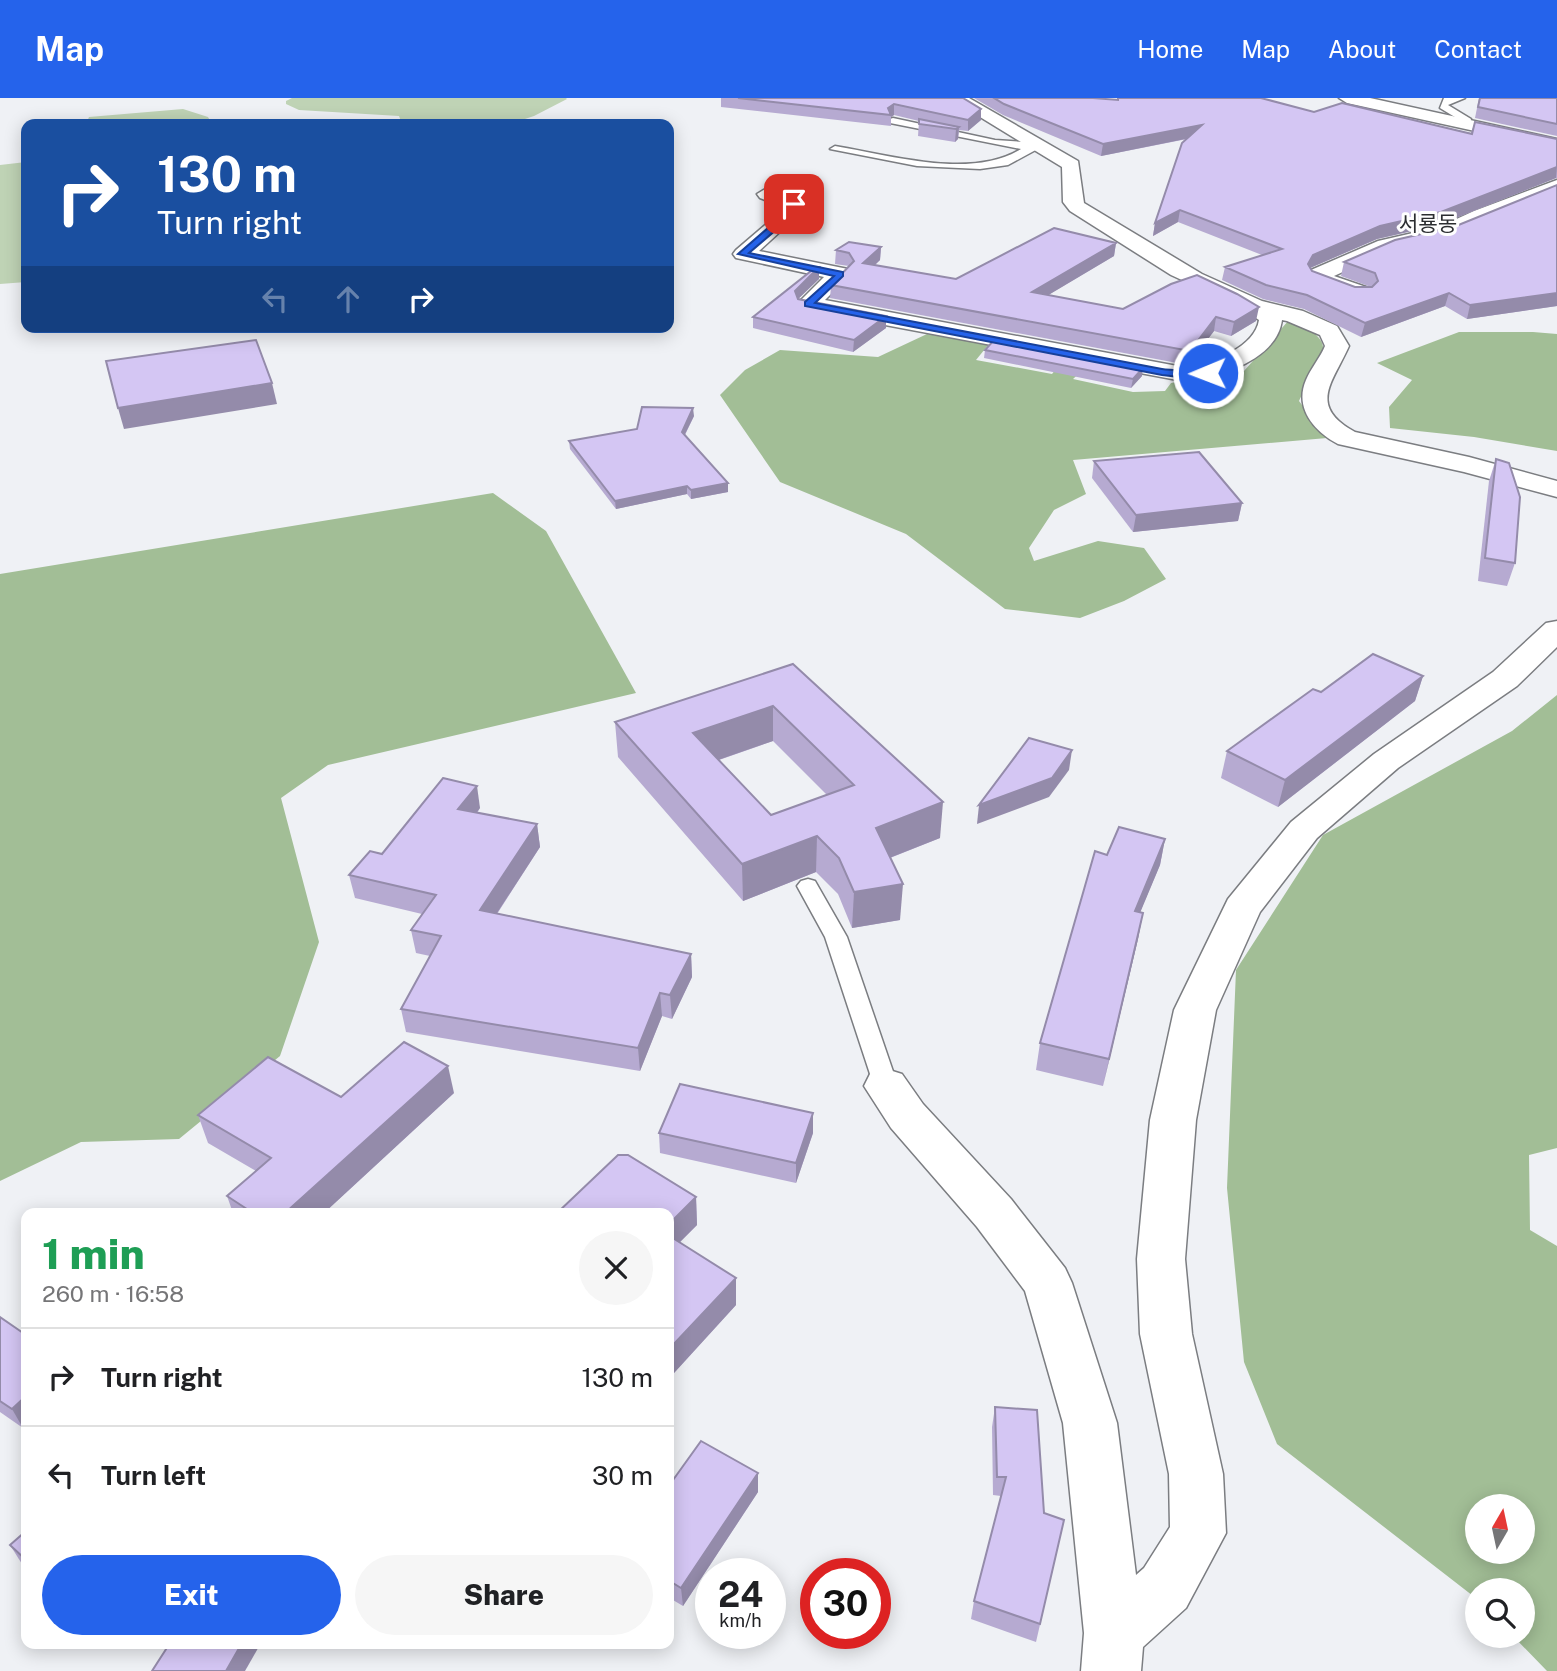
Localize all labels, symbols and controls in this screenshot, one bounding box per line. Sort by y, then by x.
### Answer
text: Map [35,30,104,68]
text: Home [1137,35,1203,63]
text: Map [1241,35,1290,63]
text: About [1328,35,1396,63]
text: Contact [1434,35,1522,63]
text: 130 m [157,145,297,203]
icon: right [42,147,133,238]
pin [764,174,824,234]
icon: arrive [775,185,813,223]
text: Turn right [157,204,302,241]
district label: 서룡동 [1399,211,1457,236]
icon: left [256,280,294,318]
icon: ahead [329,280,367,318]
icon: right [402,280,440,318]
position arrow [1171,336,1245,410]
text: 1 min [42,1229,145,1278]
button: close [579,1231,653,1305]
text: 260 m · 16:58 [42,1280,184,1307]
icon: right [42,1358,80,1396]
text: Turn right [101,1362,223,1393]
text: 130 m [581,1362,653,1393]
icon: left [42,1456,80,1494]
text: Turn left [101,1460,206,1491]
text: 30 m [592,1460,653,1491]
north arrow [1465,1494,1535,1564]
map controls [1465,1494,1535,1648]
button: Exit [42,1555,341,1635]
button: Share [355,1555,653,1635]
speed limit sign: 30 [800,1558,891,1649]
text: 24 [718,1574,763,1615]
button: search [1465,1578,1535,1648]
text: km/h [719,1610,762,1631]

